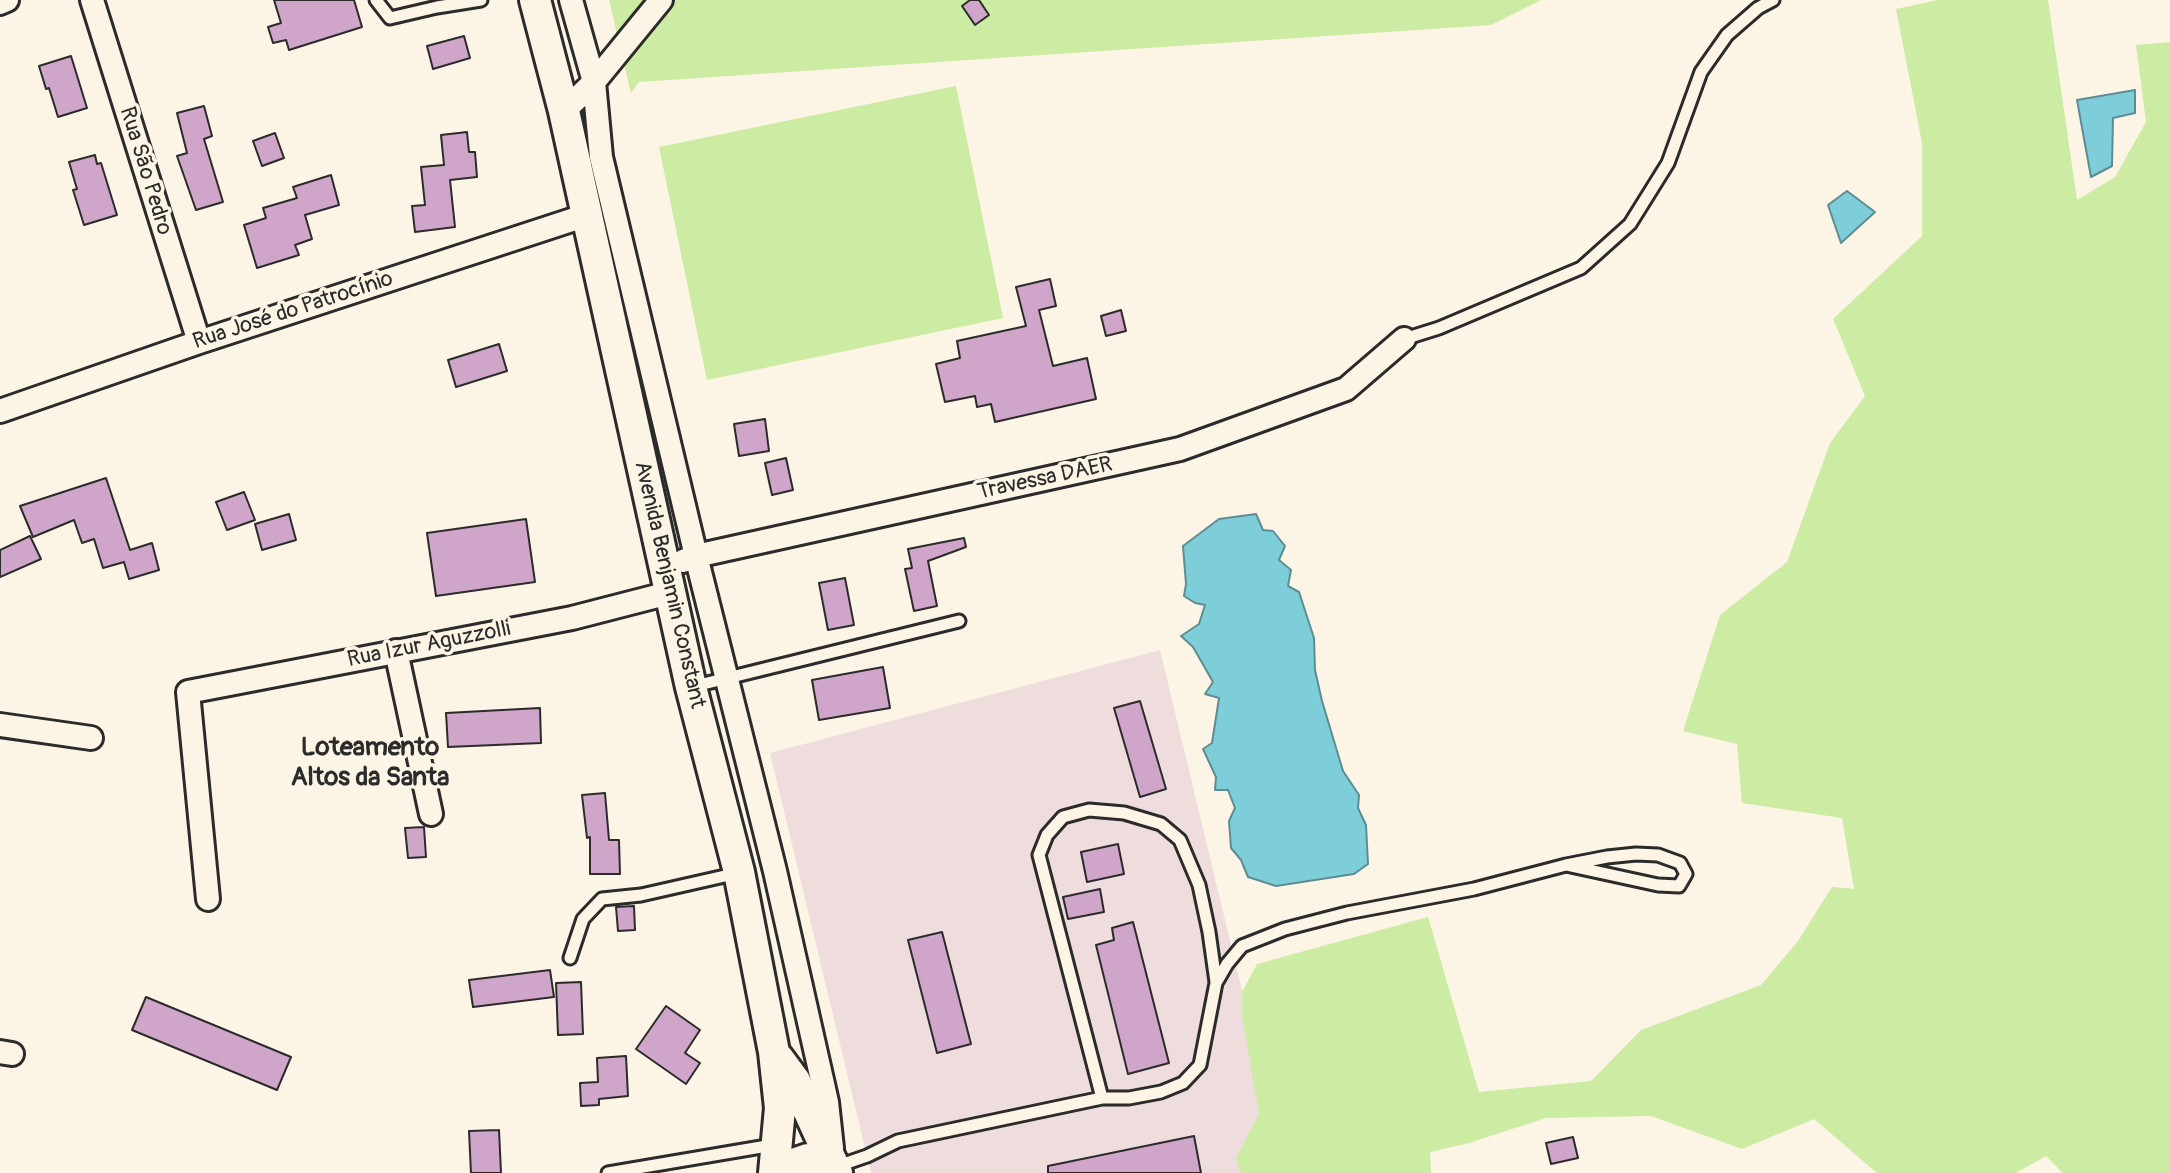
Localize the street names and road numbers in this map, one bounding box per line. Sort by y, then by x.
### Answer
street label: Rua São Pedro [113,104,177,238]
street label: Rua José do Patrocínio [190,266,396,356]
street label: Travessa DAER [975,452,1115,506]
street label: Avenida Benjamin Constant [628,459,710,711]
street label: Rua Izur Aguzzolli [345,616,513,674]

